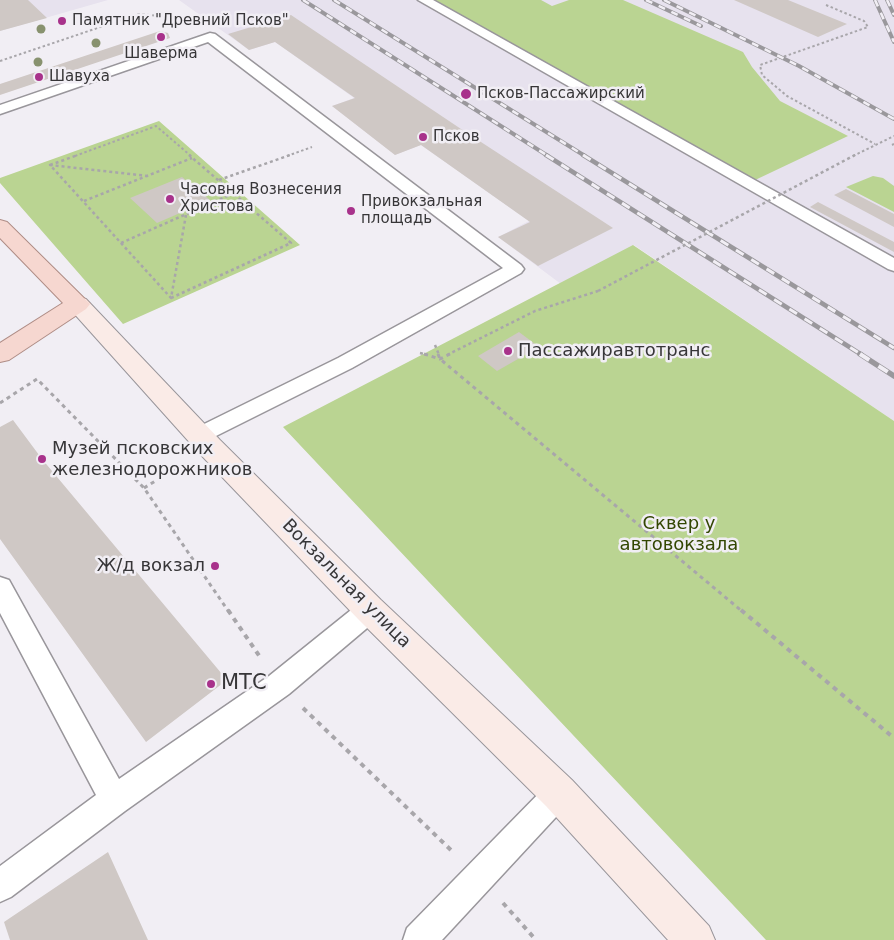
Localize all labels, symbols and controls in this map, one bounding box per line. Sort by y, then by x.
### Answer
place label: Памятник "Древний Псков" [72,12,289,30]
marker: Памятник "Древний Псков" [56,15,68,27]
marker: Шаверма [155,31,167,43]
place label: Шаверма [124,45,198,63]
place label: Шавуха [49,68,110,86]
marker: Шавуха [33,71,45,83]
place label: Псков-Пассажирский [477,85,645,103]
marker: Псков-Пассажирский [459,87,473,101]
place label: Псков [433,128,480,146]
marker: Псков [417,131,429,143]
place label: Часовня Вознесения Христова [180,181,342,216]
marker: Часовня Вознесения Христова [164,193,176,205]
place label: Привокзальная площадь [361,193,482,228]
marker: Привокзальная площадь [345,205,357,217]
place label: Пассажиравтотранс [518,340,710,362]
marker: Пассажиравтотранс [502,345,514,357]
place label: Музей псковских железнодорожников [52,438,252,480]
marker: Музей псковских железнодорожников [36,453,48,465]
park label: Сквер у автовокзала [620,513,738,556]
street label: Вокзальная улица [277,515,415,653]
place label: Ж/д вокзал [97,555,205,577]
marker: Ж/д вокзал [209,560,221,572]
place label: МТС [221,671,267,697]
marker: МТС [205,678,217,690]

